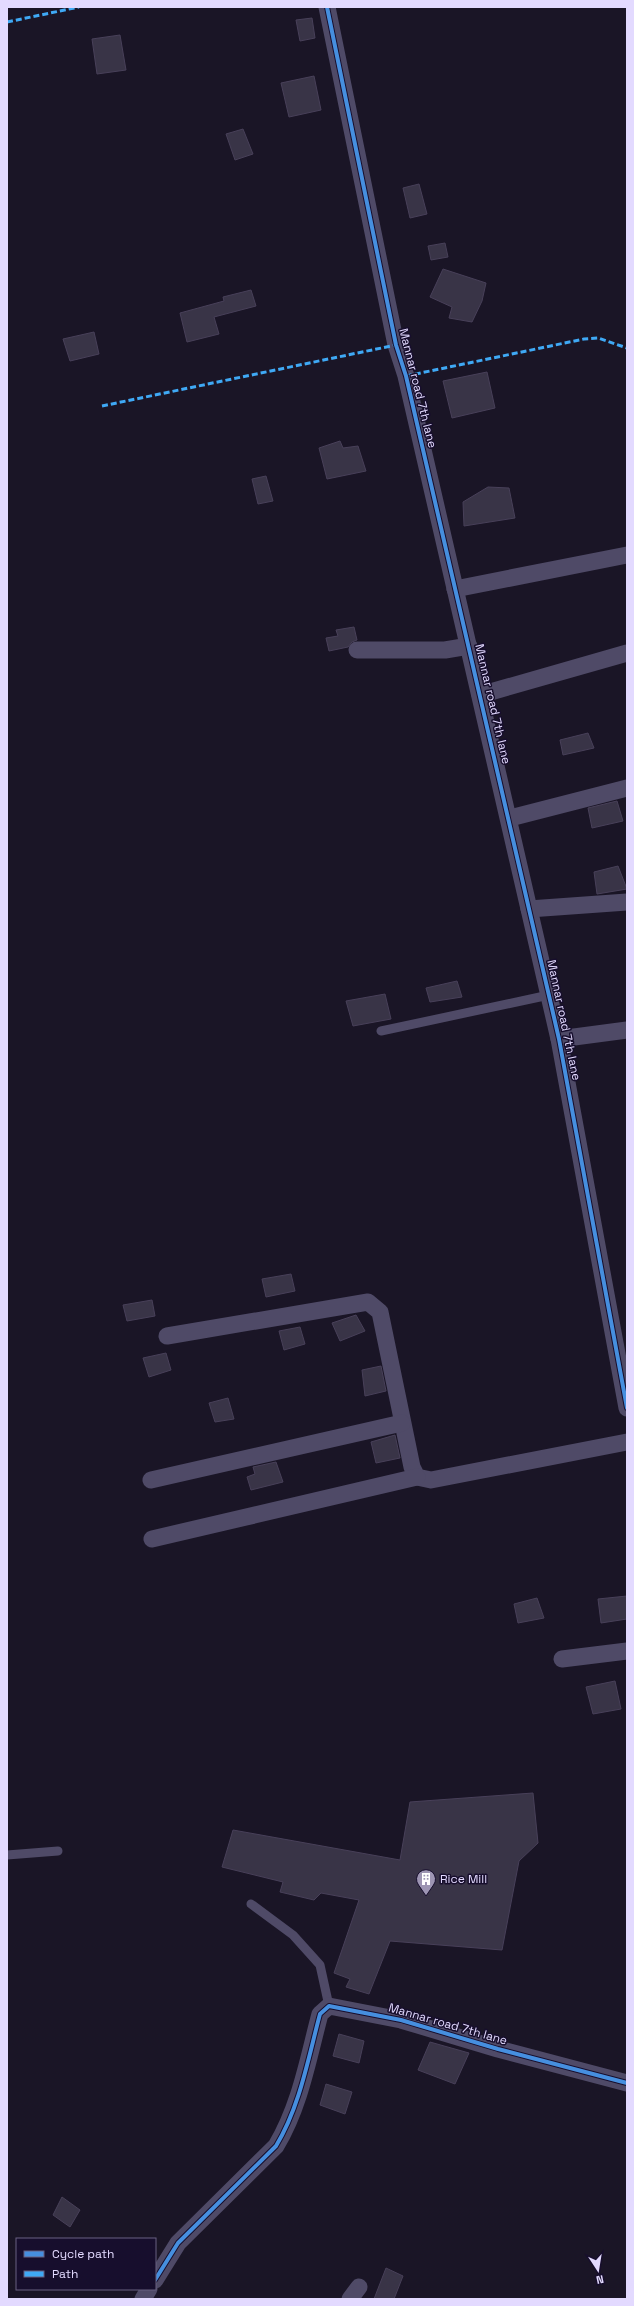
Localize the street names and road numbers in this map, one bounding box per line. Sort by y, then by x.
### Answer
street label: Mannar road 7th lane [395,326,441,450]
street label: Mannar road 7th lane [471,642,515,766]
street label: Mannar road 7th lane [543,958,585,1082]
street label: Mannar road 7th lane [387,1999,509,2049]

